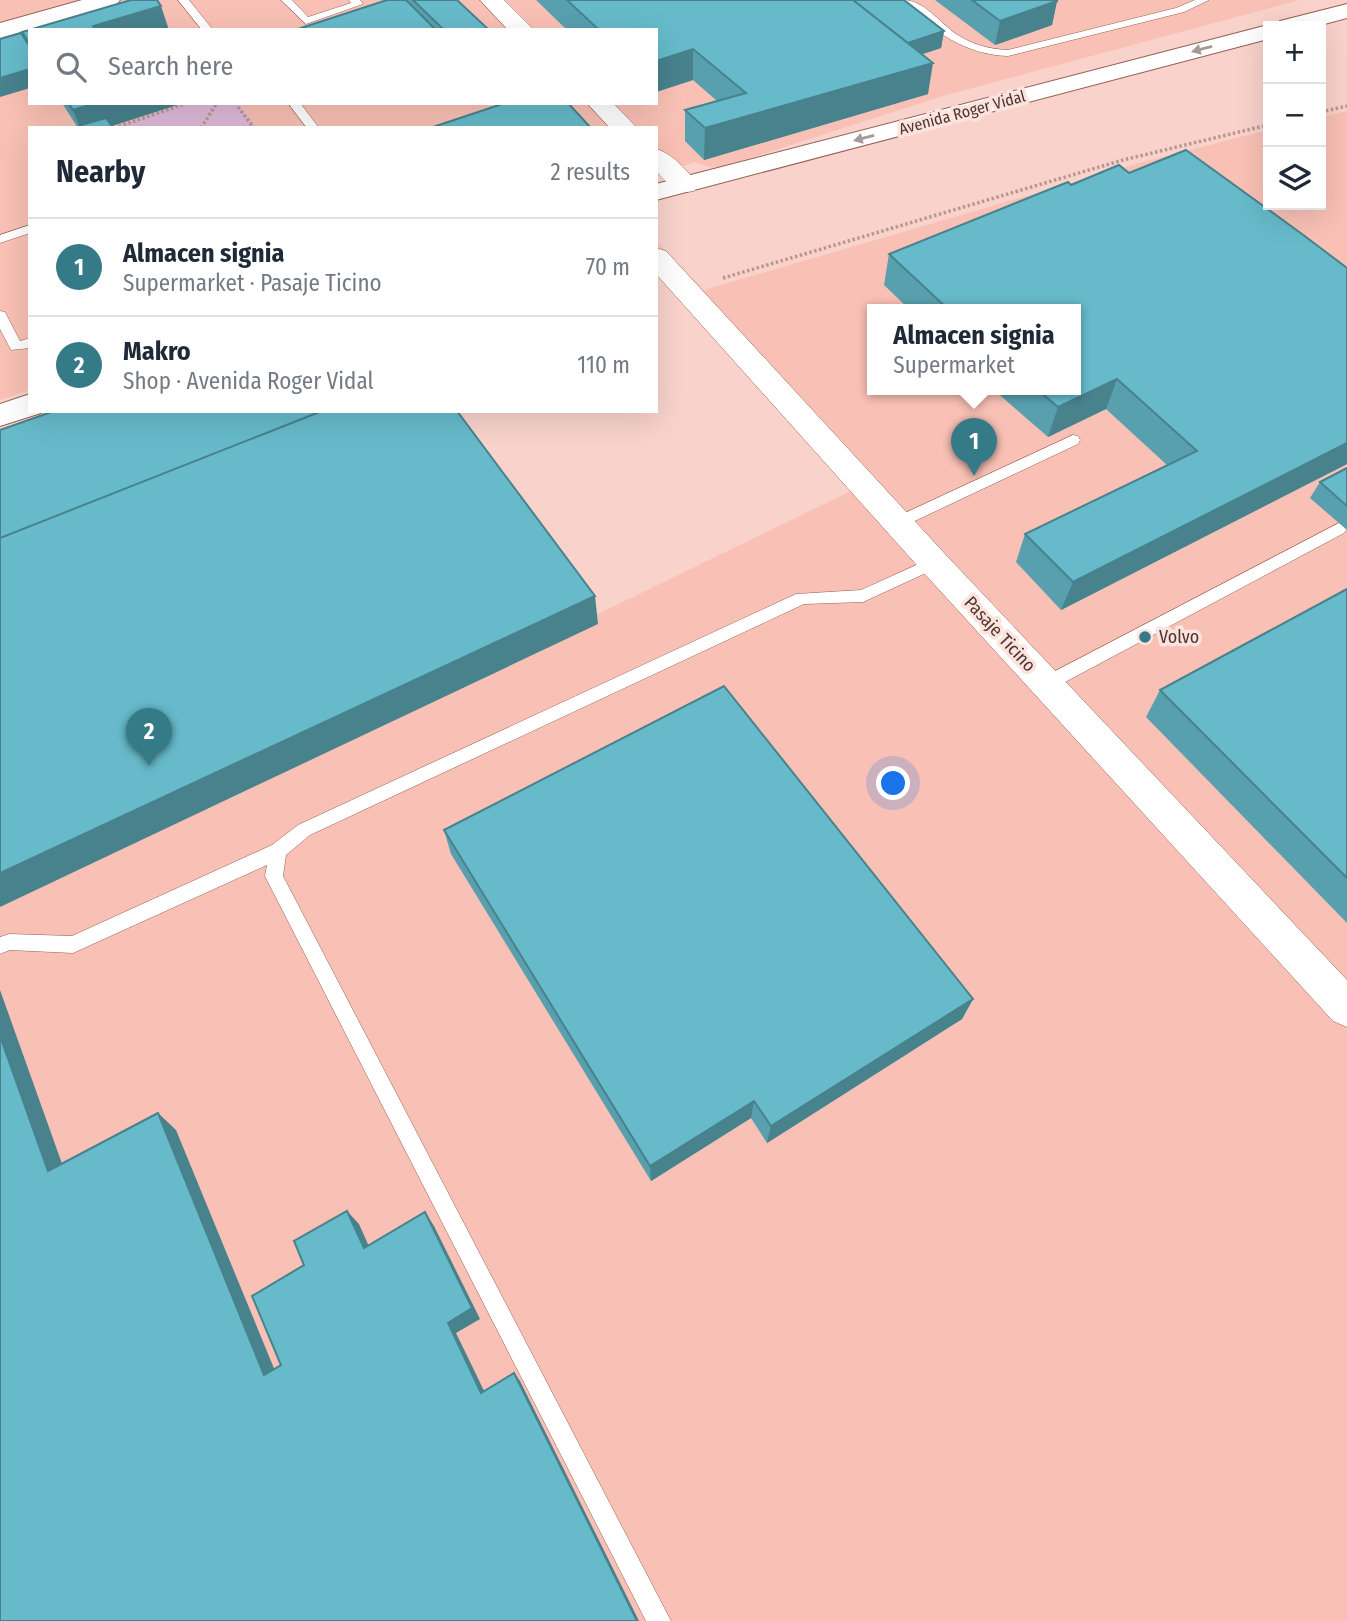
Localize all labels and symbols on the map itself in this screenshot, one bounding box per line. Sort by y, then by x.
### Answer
one-way arrow [1191,44,1213,55]
street label: Avenida Roger Vidal [897,86,1027,138]
one-way arrow [853,133,875,144]
pin: 1 [951,418,997,476]
street label: Pasaje Ticino [960,592,1040,676]
place label: Volvo [1159,626,1199,648]
marker: Volvo [1137,629,1153,645]
pin: 2 [126,708,172,766]
your location [876,766,910,800]

